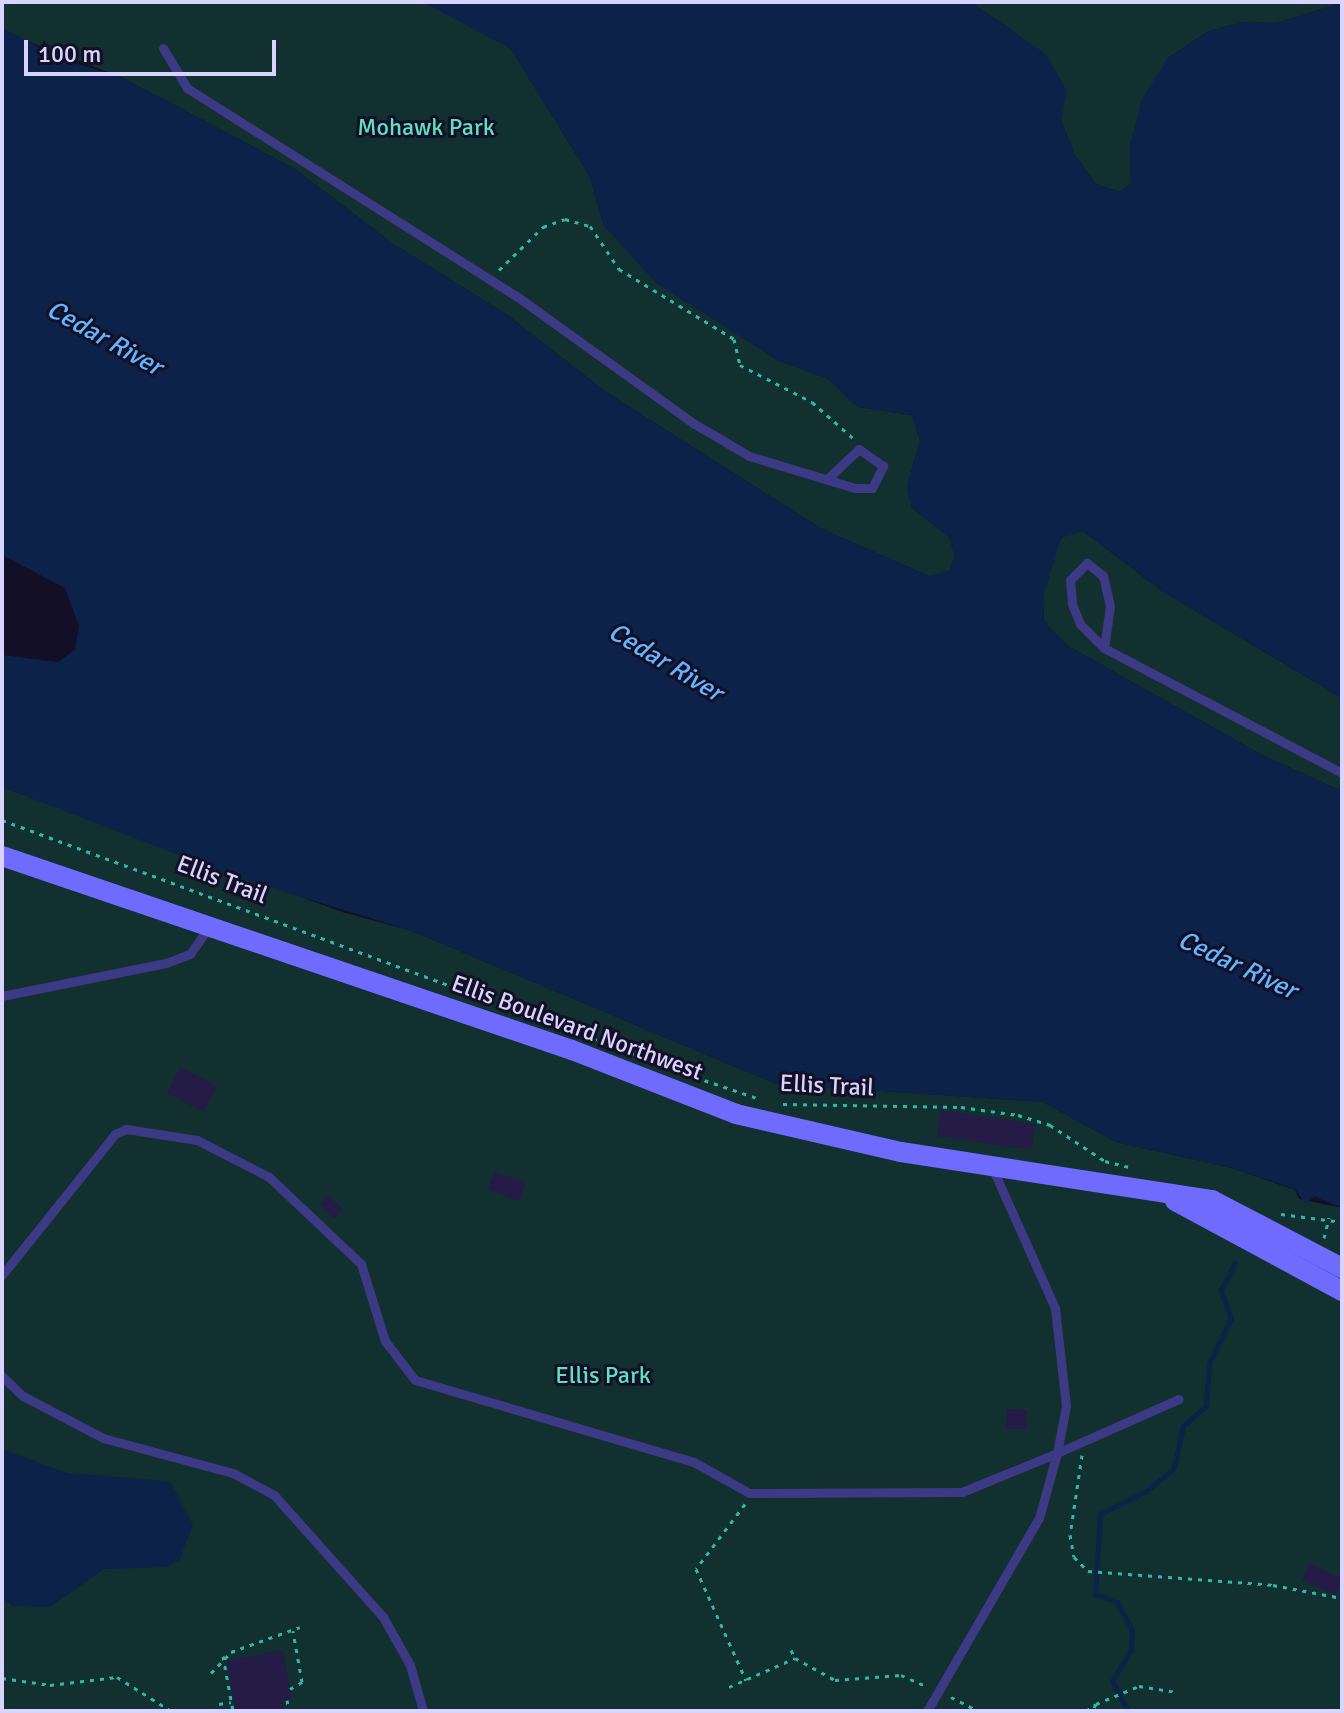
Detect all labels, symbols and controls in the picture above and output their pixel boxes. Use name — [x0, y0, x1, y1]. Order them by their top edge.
scale bar — [28, 24, 280, 74]
text: 100 m — [38, 39, 101, 69]
park label: Mohawk Park — [357, 114, 495, 142]
water label: Cedar River — [41, 295, 167, 383]
water label: Cedar River — [602, 617, 728, 709]
street label: Ellis Trail — [173, 850, 271, 910]
water label: Cedar River — [1173, 925, 1301, 1007]
street label: Ellis Boulevard Northwest — [448, 969, 706, 1087]
street label: Ellis Trail — [779, 1069, 875, 1103]
park label: Ellis Park — [555, 1362, 651, 1390]

